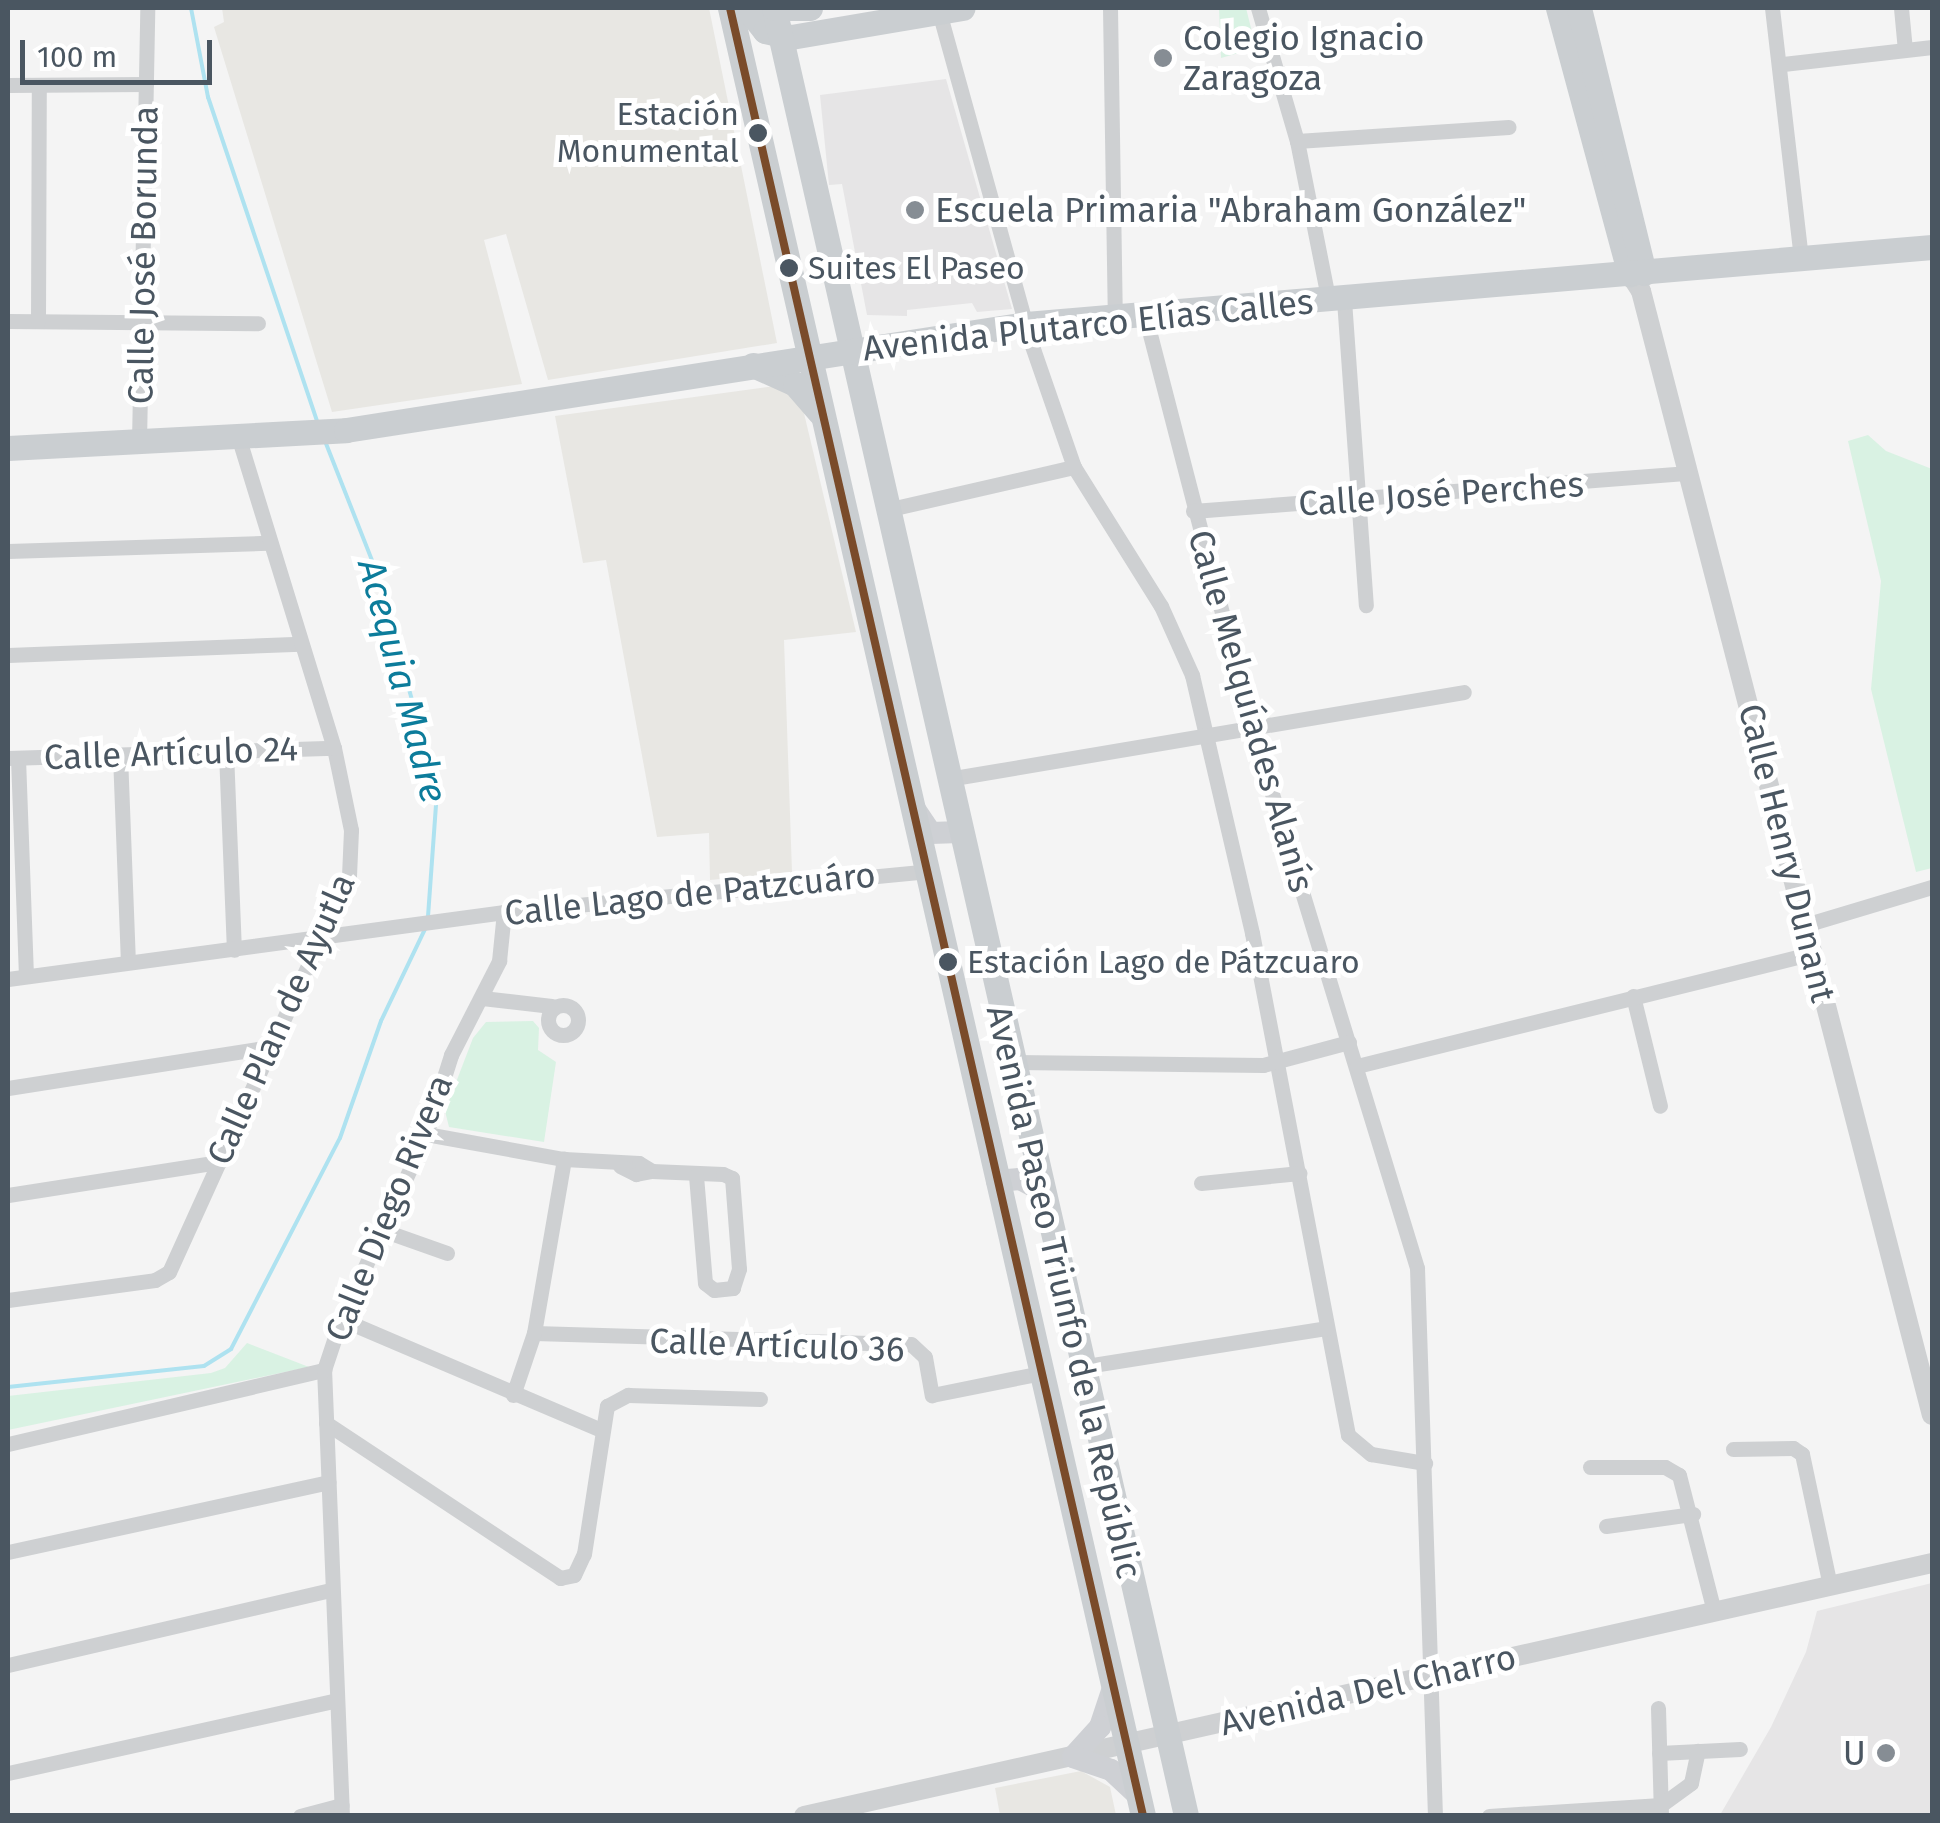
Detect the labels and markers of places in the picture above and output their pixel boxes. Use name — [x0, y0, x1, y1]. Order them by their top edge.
place label: Colegio Ignacio Zaragoza — [1183, 17, 1424, 99]
marker: Colegio Ignacio Zaragoza — [1152, 47, 1174, 69]
place label: Estación Monumental — [557, 96, 739, 171]
marker: Estación Monumental — [748, 123, 768, 143]
place label: Escuela Primaria "Abraham González" — [935, 189, 1526, 231]
marker: Escuela Primaria "Abraham González" — [904, 199, 926, 221]
place label: Suites El Paseo — [808, 249, 1025, 287]
marker: Suites El Paseo — [779, 258, 799, 278]
place label: Estación Lago de Pátzcuaro — [967, 943, 1360, 981]
marker: Estación Lago de Pátzcuaro — [938, 952, 958, 972]
place label: U — [1843, 1732, 1866, 1774]
marker: U — [1875, 1742, 1897, 1764]

